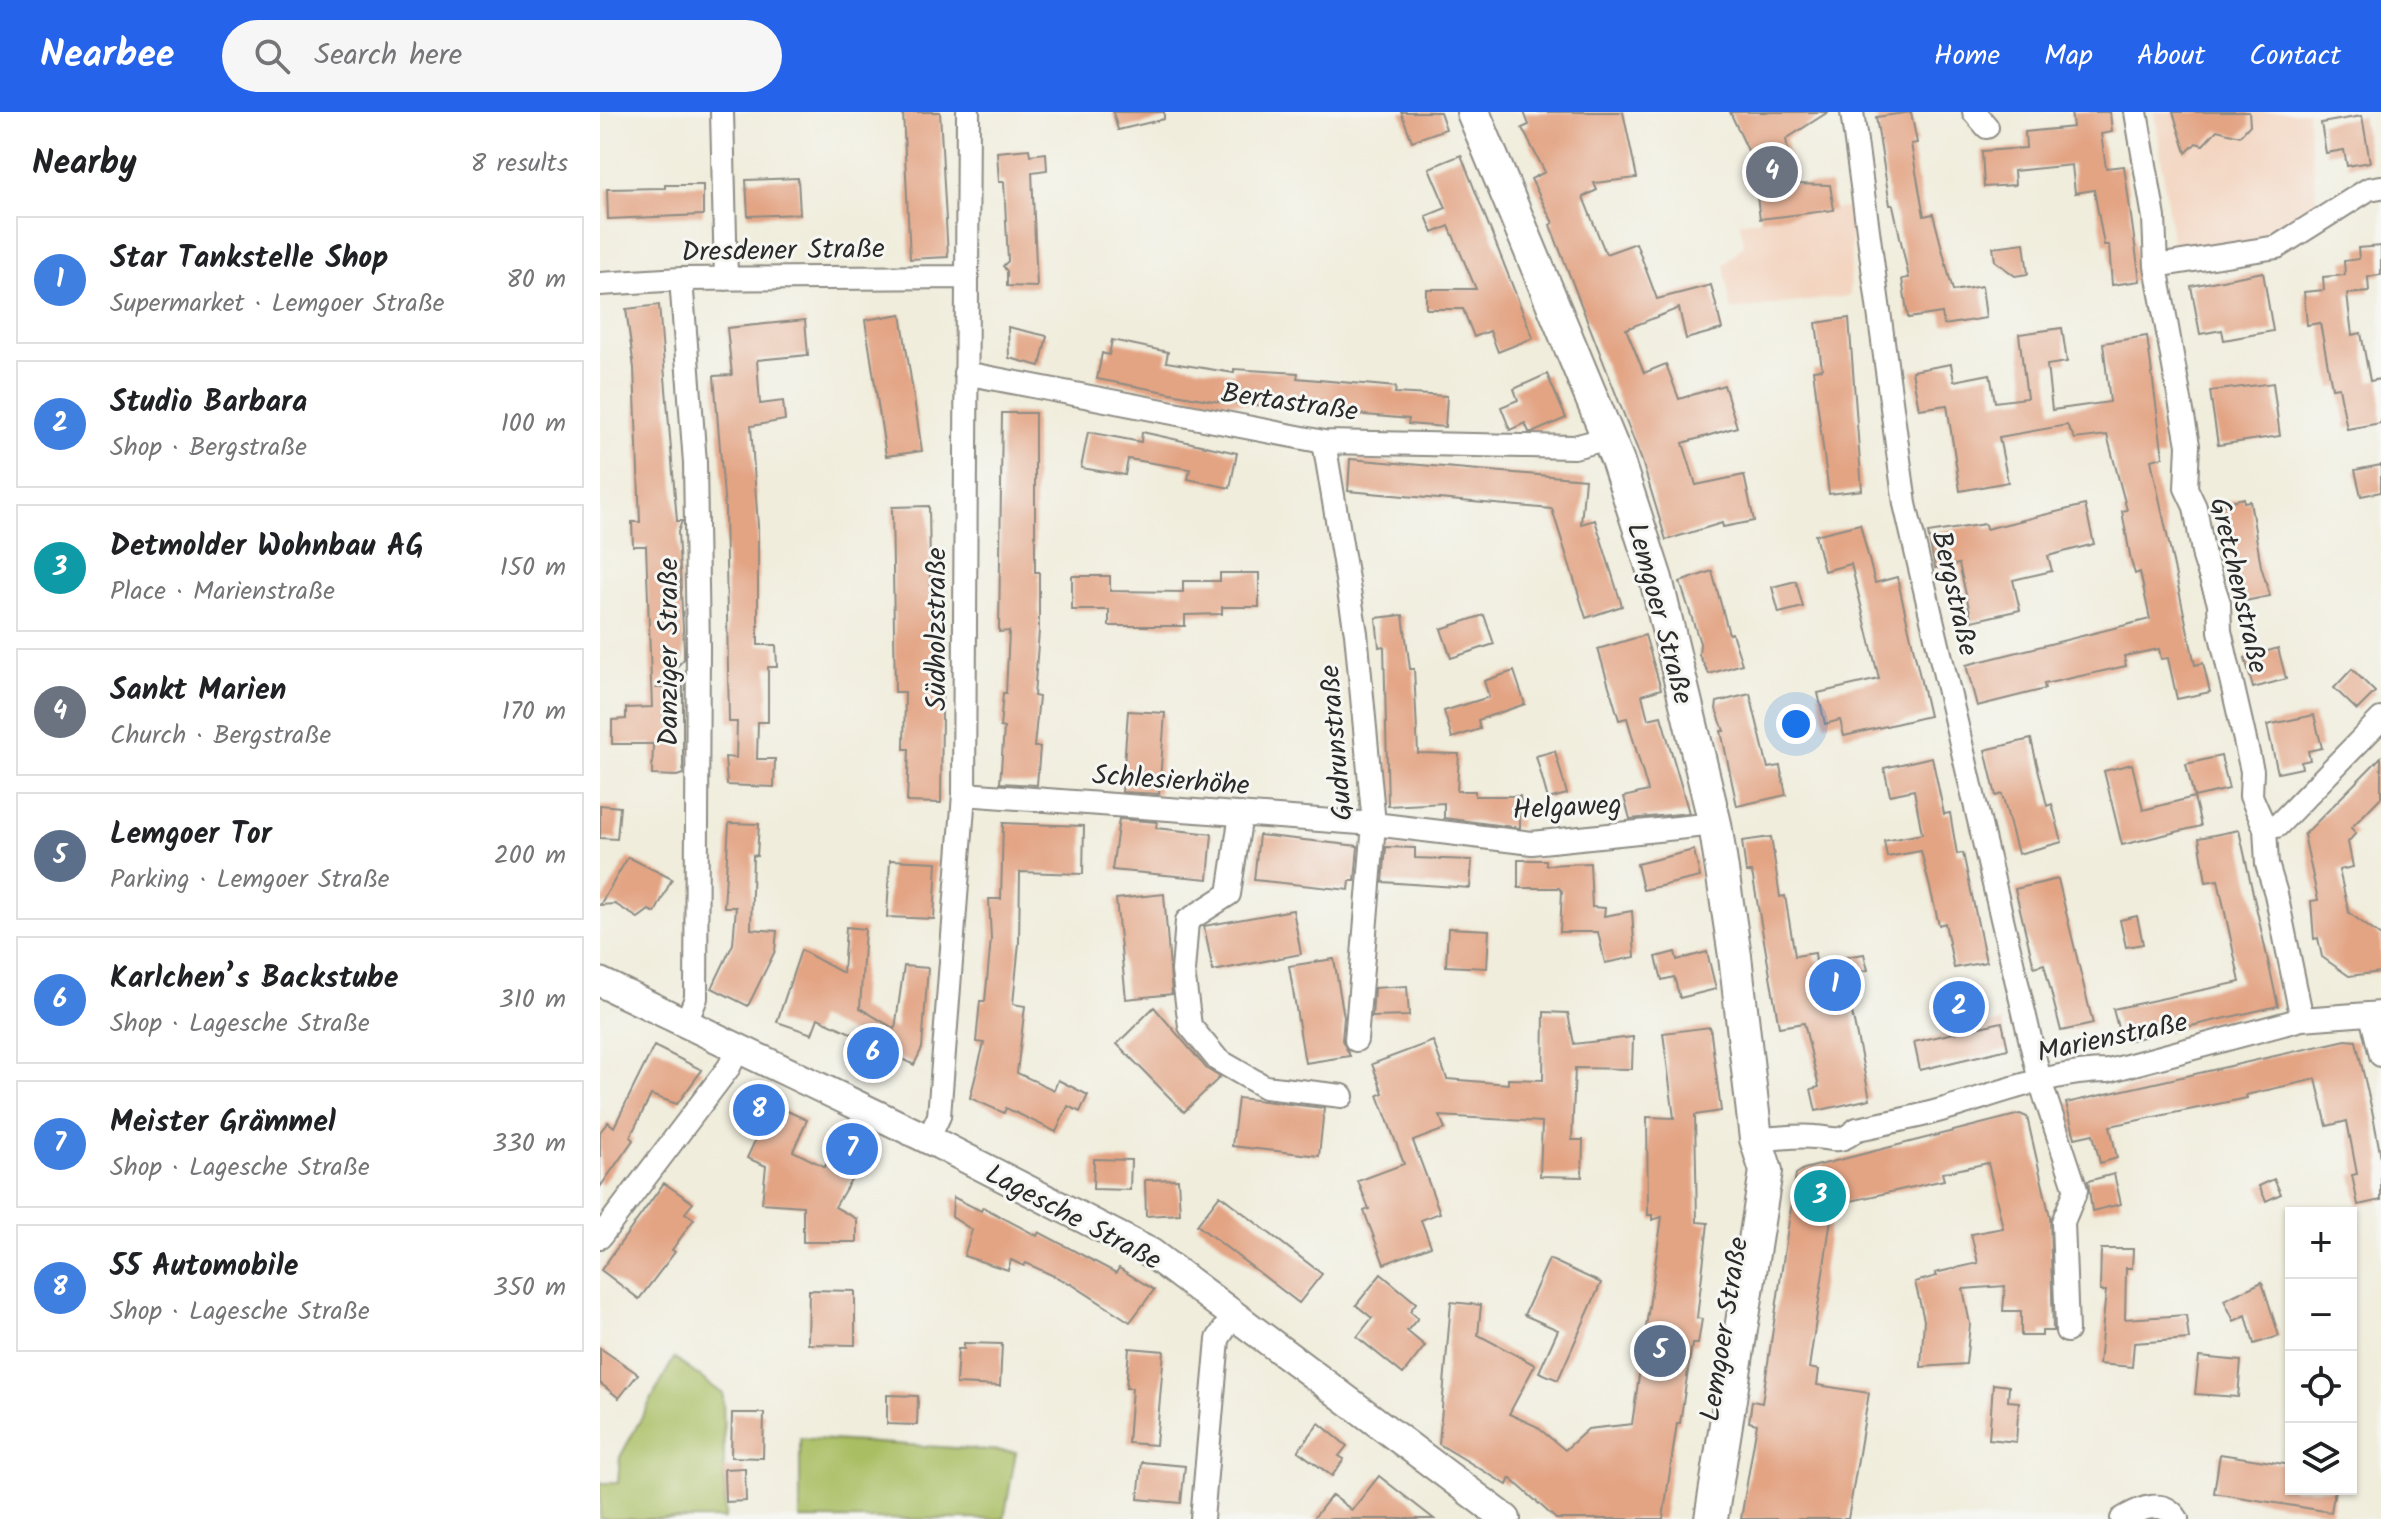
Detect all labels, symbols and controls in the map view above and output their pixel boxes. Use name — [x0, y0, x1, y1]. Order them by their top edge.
search box — [222, 20, 782, 92]
text: Nearbee — [40, 26, 174, 86]
text: Search here — [314, 32, 462, 80]
icon: search — [250, 34, 294, 78]
text: Home — [1934, 34, 2000, 79]
text: Map — [2044, 34, 2093, 79]
text: About — [2137, 34, 2205, 79]
text: Contact — [2249, 34, 2341, 79]
text: Nearby — [32, 137, 137, 191]
pin: 4 — [1746, 142, 1798, 202]
text: 8 results — [471, 143, 568, 185]
street label: Dresdener Straße — [681, 227, 886, 276]
text: Star Tankstelle Shop — [110, 235, 388, 283]
text: 1 — [56, 259, 64, 301]
text: 80 m — [506, 259, 566, 301]
text: Supermarket · Lemgoer Straße — [110, 283, 445, 325]
street label: Bertastraße — [1218, 372, 1361, 435]
text: Studio Barbara — [110, 379, 307, 427]
text: 2 — [52, 403, 68, 445]
text: 100 m — [501, 403, 566, 445]
text: Shop · Bergstraße — [110, 427, 307, 469]
street label: Gretchenstraße — [2196, 493, 2280, 678]
street label: Lemgoer Straße — [1613, 518, 1705, 710]
text: Detmolder Wohnbau AG — [110, 523, 424, 571]
street label: Bergstraße — [1917, 527, 1990, 661]
text: 3 — [53, 547, 67, 589]
text: 150 m — [500, 547, 566, 589]
street label: Südholzstraße — [915, 547, 960, 711]
street label: Danziger Straße — [647, 557, 692, 746]
text: Place · Marienstraße — [110, 571, 335, 613]
street label: Gudrunstraße — [1308, 663, 1367, 823]
text: Sankt Marien — [110, 667, 286, 715]
text: 4 — [53, 691, 67, 733]
text: 170 m — [502, 691, 566, 733]
your location — [1776, 704, 1816, 744]
text: Church · Bergstraße — [110, 715, 331, 757]
street label: Schlesierhöhe — [1091, 754, 1251, 809]
street label: Helgaweg — [1511, 783, 1623, 834]
text: Lemgoer Tor — [110, 811, 272, 859]
text: 5 — [53, 835, 67, 877]
text: 200 m — [494, 835, 566, 877]
text: Parking · Lemgoer Straße — [110, 859, 390, 901]
text: Karlchen’s Backstube — [110, 955, 398, 1003]
pin: 1 — [1809, 955, 1861, 1015]
pin: 2 — [1933, 977, 1985, 1037]
text: 6 — [53, 979, 67, 1021]
text: 310 m — [499, 979, 566, 1021]
street label: Marienstraße — [2033, 1000, 2192, 1076]
text: Shop · Lagesche Straße — [110, 1003, 370, 1045]
pin: 6 — [847, 1023, 899, 1083]
pin: 8 — [733, 1080, 785, 1140]
text: Meister Grämmel — [110, 1099, 336, 1147]
pin: 7 — [826, 1119, 878, 1179]
text: 7 — [54, 1123, 66, 1165]
text: 330 m — [492, 1123, 566, 1165]
text: Shop · Lagesche Straße — [110, 1147, 370, 1189]
street label: Lagesche Straße — [976, 1153, 1170, 1284]
pin: 3 — [1794, 1166, 1846, 1226]
map controls — [2285, 1207, 2357, 1495]
button: + — [2285, 1207, 2357, 1279]
street label: Lemgoer Straße — [1689, 1233, 1762, 1425]
text: 55 Automobile — [110, 1243, 298, 1291]
text: 8 — [52, 1267, 68, 1309]
text: 350 m — [493, 1267, 566, 1309]
button: − — [2285, 1279, 2357, 1351]
text: Shop · Lagesche Straße — [110, 1291, 370, 1333]
pin: 5 — [1634, 1321, 1686, 1381]
button: locate — [2285, 1351, 2357, 1423]
button: layers — [2285, 1423, 2357, 1495]

